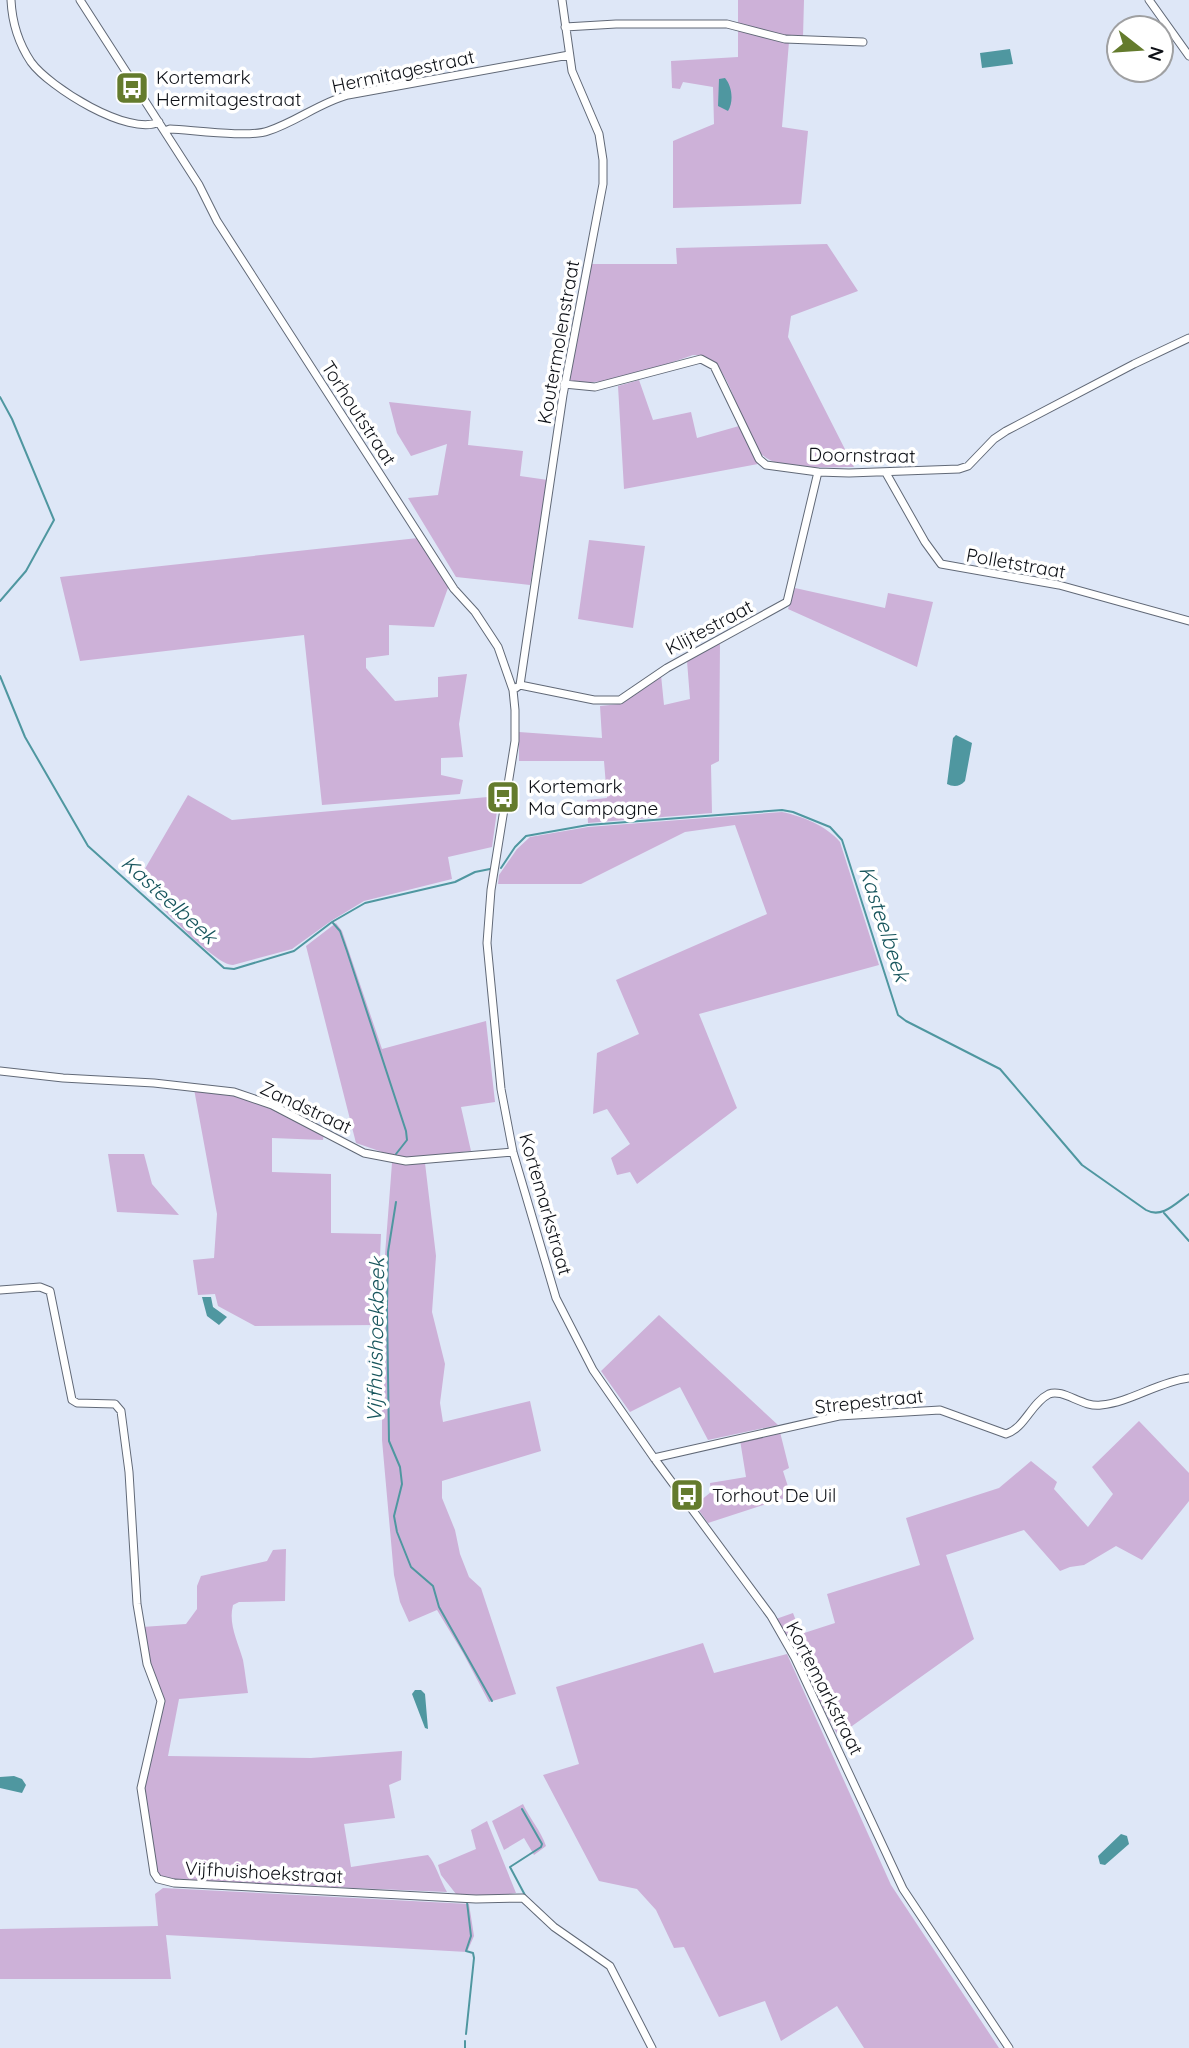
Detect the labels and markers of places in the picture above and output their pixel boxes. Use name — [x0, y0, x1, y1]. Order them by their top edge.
place label: Kortemark Hermitagestraat — [156, 65, 301, 111]
bus stop icon: Kortemark Hermitagestraat — [113, 69, 151, 107]
place label: Kortemark Ma Campagne — [528, 774, 658, 820]
bus stop icon: Kortemark Ma Campagne — [484, 778, 522, 816]
bus stop icon: Torhout De Uil — [668, 1476, 706, 1514]
place label: Torhout De Uil — [712, 1483, 836, 1507]

